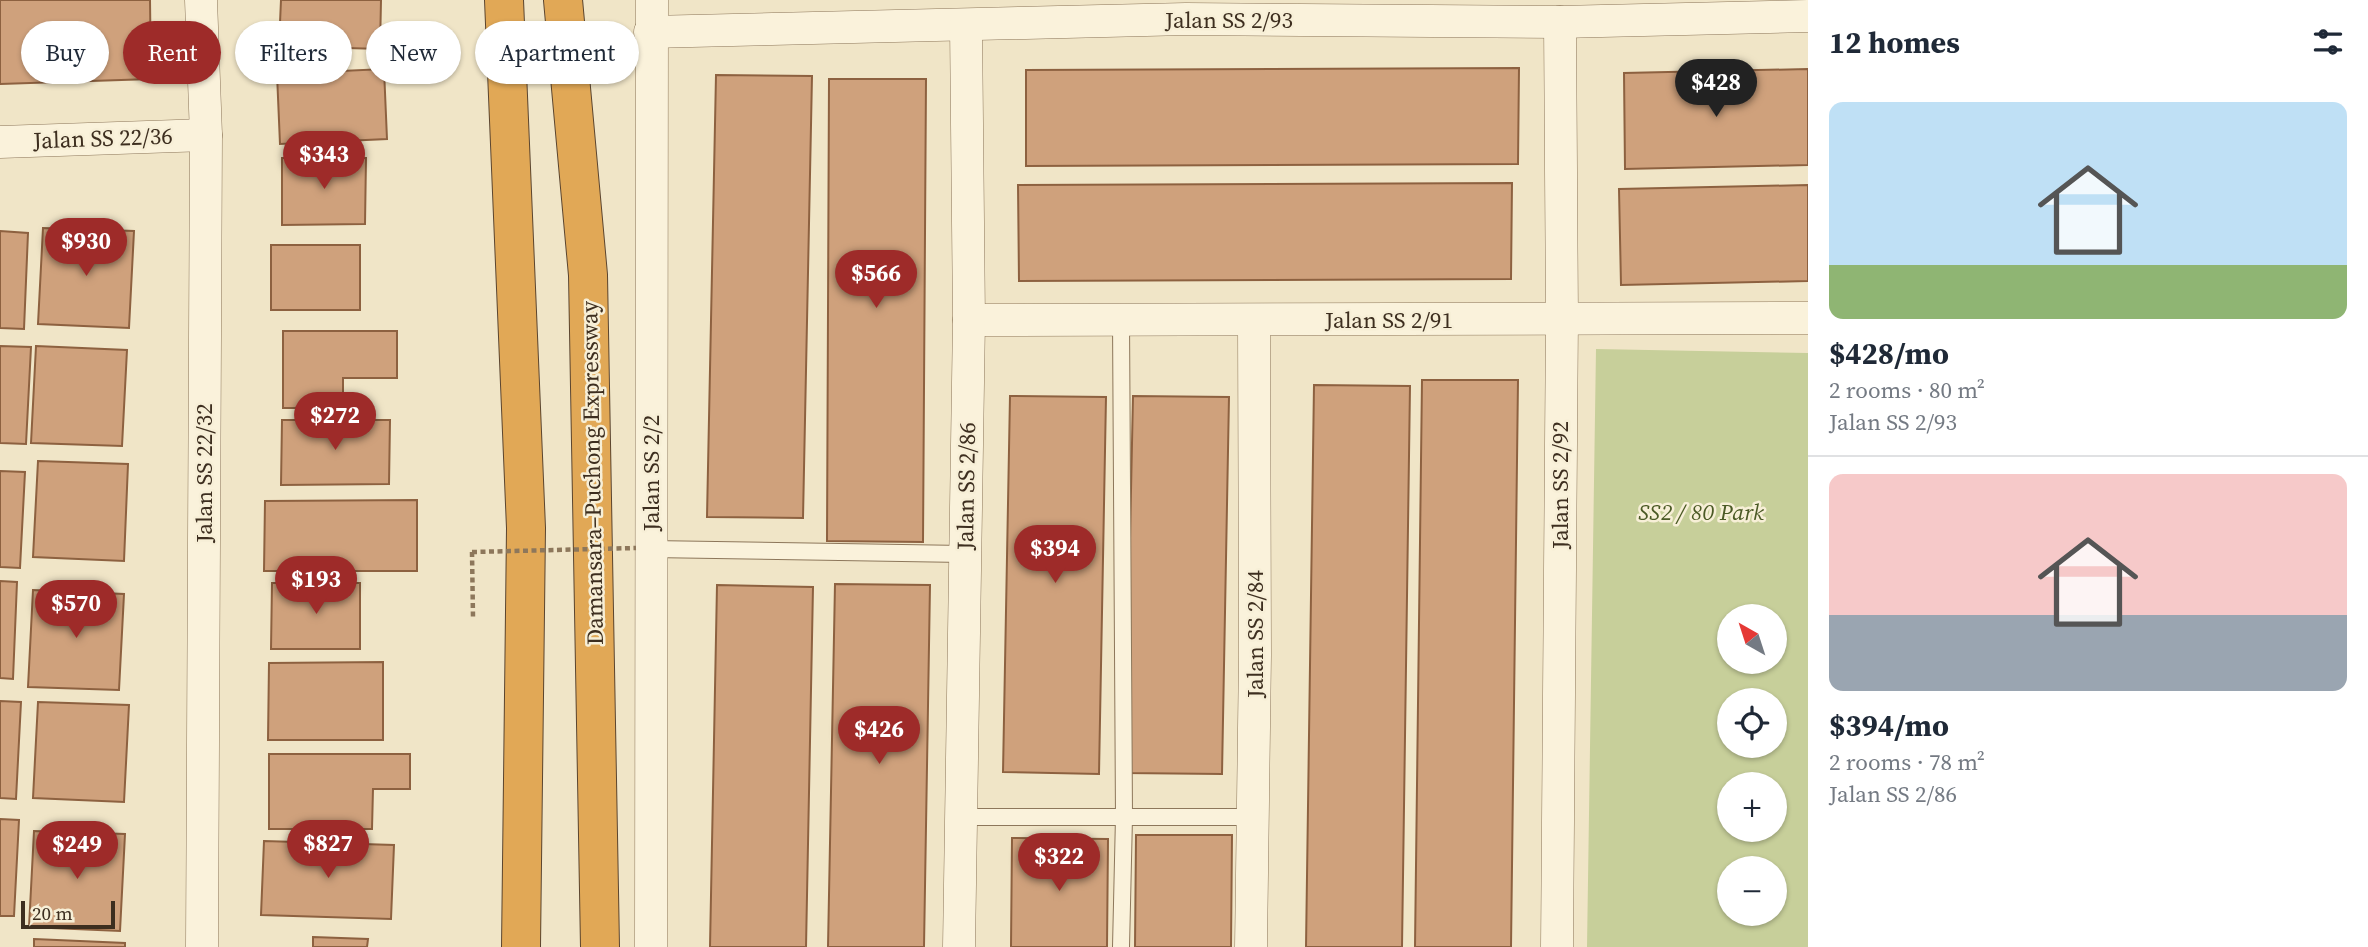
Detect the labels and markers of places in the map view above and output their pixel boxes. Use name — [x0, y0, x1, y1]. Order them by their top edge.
pin: $428 — [1675, 60, 1757, 119]
pin: $343 — [283, 132, 365, 191]
pin: $930 — [45, 218, 127, 278]
pin: $566 — [835, 250, 917, 310]
pin: $272 — [294, 392, 376, 452]
pin: $394 — [1014, 526, 1096, 585]
pin: $193 — [275, 556, 357, 616]
pin: $570 — [35, 580, 117, 640]
pin: $426 — [838, 706, 920, 766]
pin: $827 — [287, 820, 369, 880]
pin: $249 — [36, 822, 118, 881]
pin: $322 — [1018, 834, 1100, 893]

